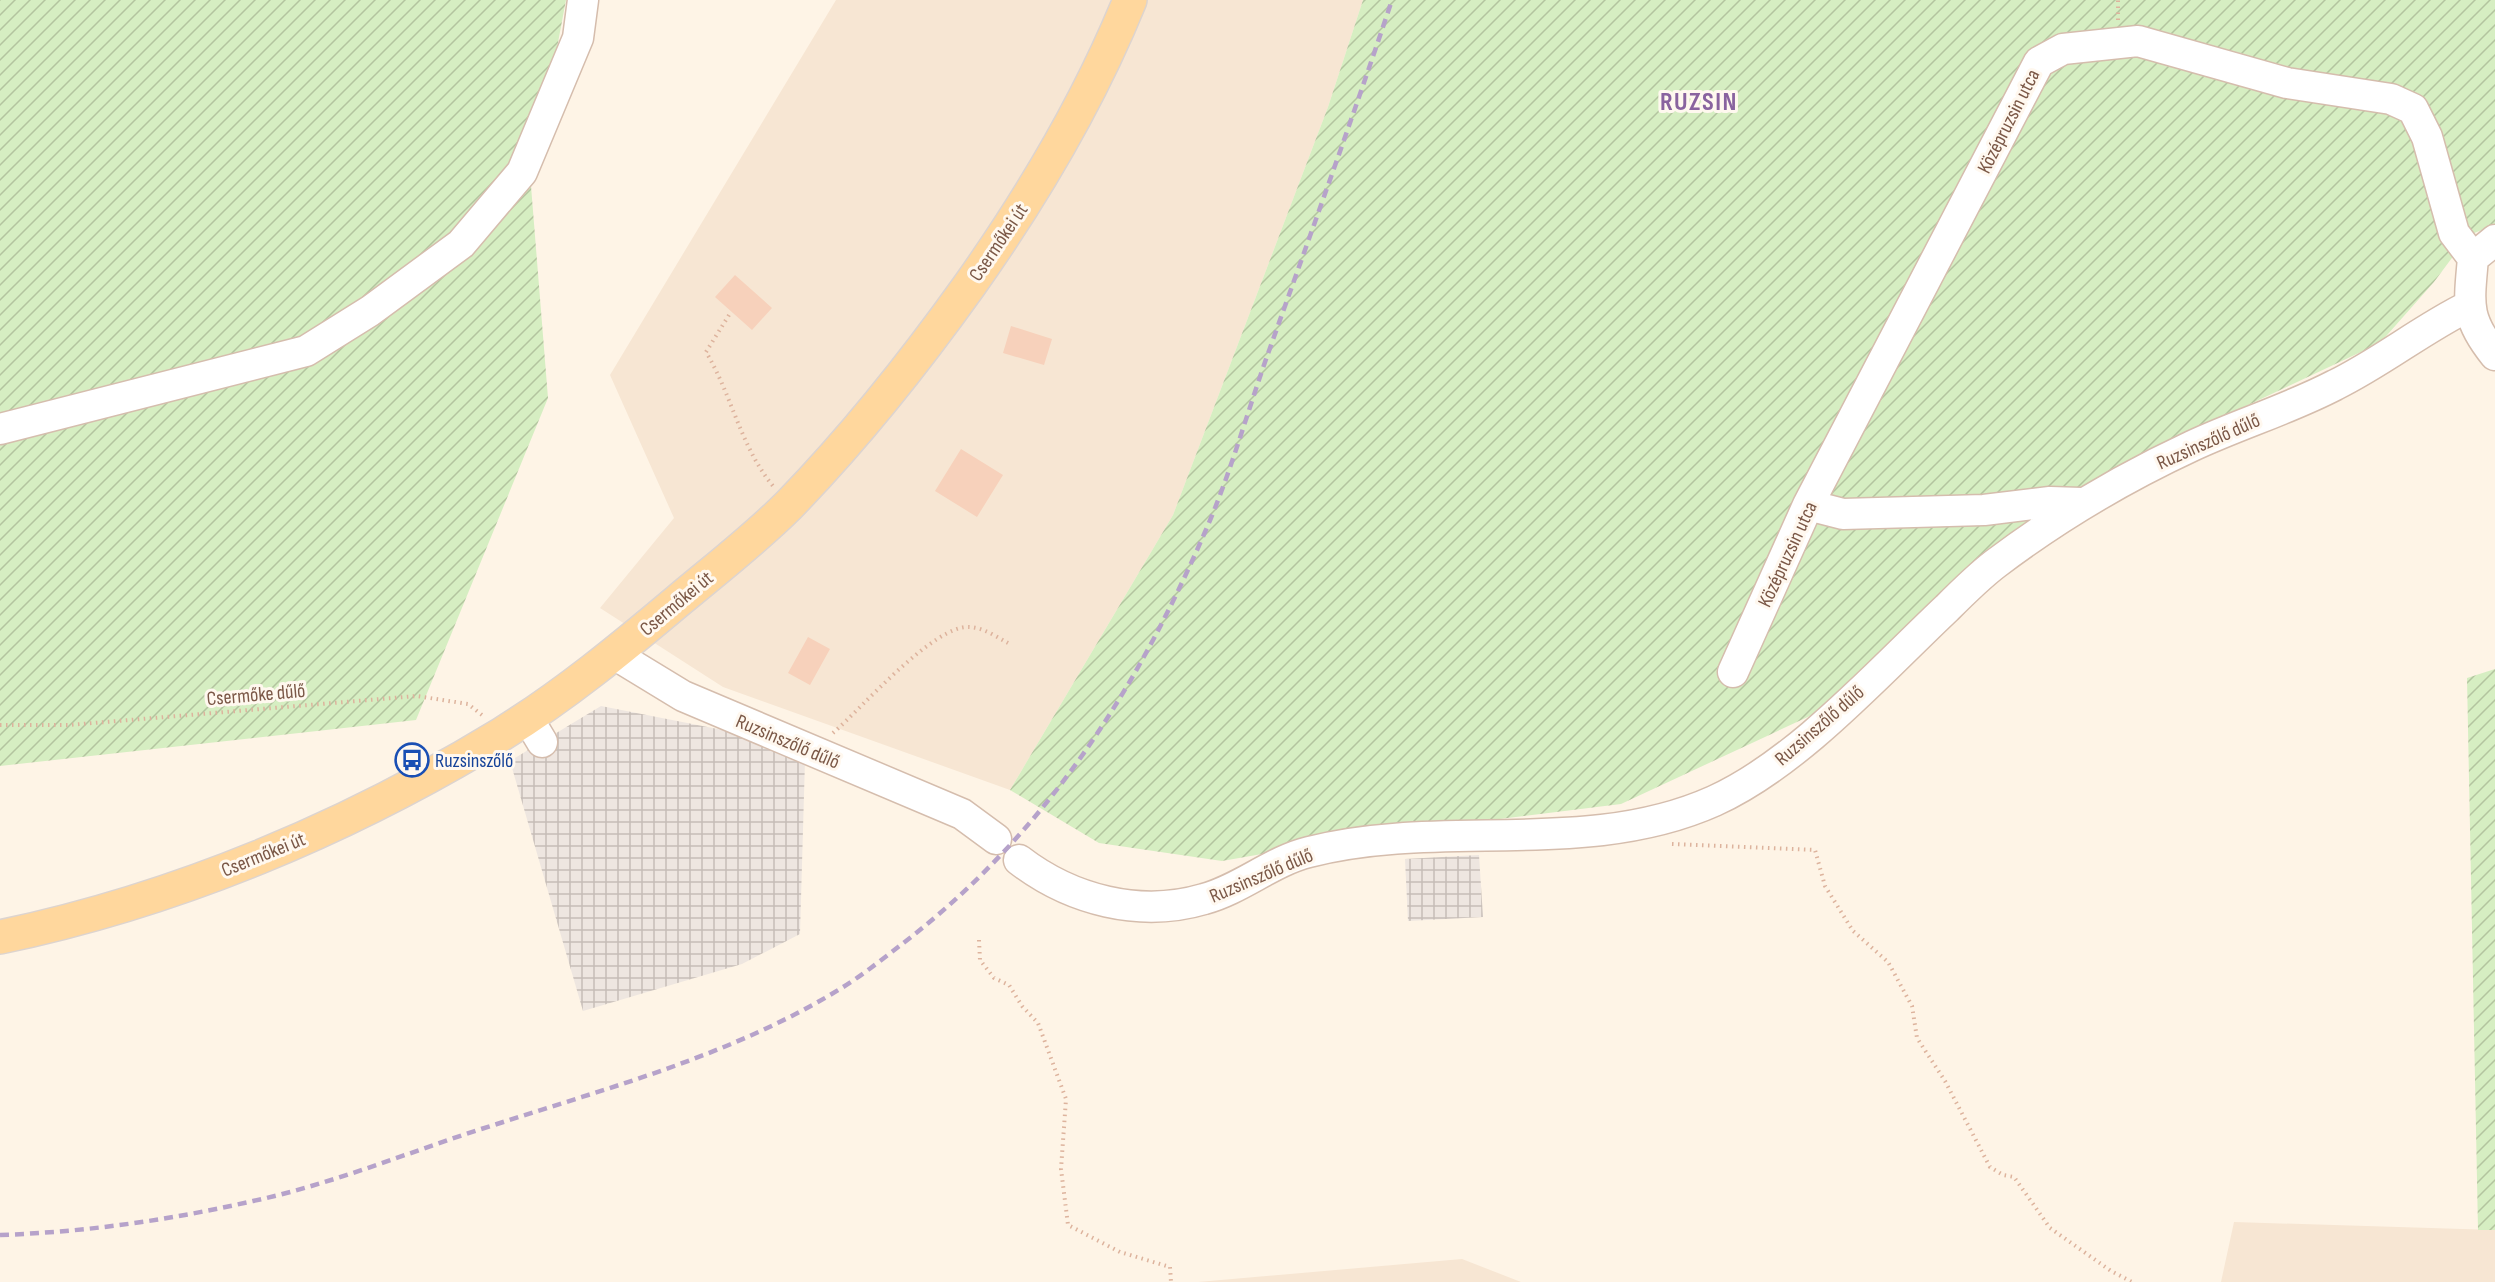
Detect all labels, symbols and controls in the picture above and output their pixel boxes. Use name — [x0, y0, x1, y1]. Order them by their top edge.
street label: Középruzsin utca — [1972, 65, 2045, 178]
district label: RUZSIN — [1660, 87, 1738, 118]
street label: Csermőkei út — [964, 199, 1033, 286]
street label: Ruzsinszőlő dűlő — [2153, 409, 2264, 475]
street label: Középruzsin utca — [1753, 498, 1823, 611]
street label: Csermőkei út — [635, 566, 718, 641]
street label: Csermőke dűlő — [206, 679, 306, 711]
street label: Ruzsinszőlő dűlő — [1770, 681, 1869, 771]
street label: Ruzsinszőlő dűlő — [732, 709, 843, 775]
bus stop icon: Ruzsinszőlő — [394, 742, 430, 778]
place label: Ruzsinszőlő — [435, 749, 513, 773]
street label: Csermőkei út — [218, 827, 309, 883]
street label: Ruzsinszőlő dűlő — [1206, 843, 1317, 909]

